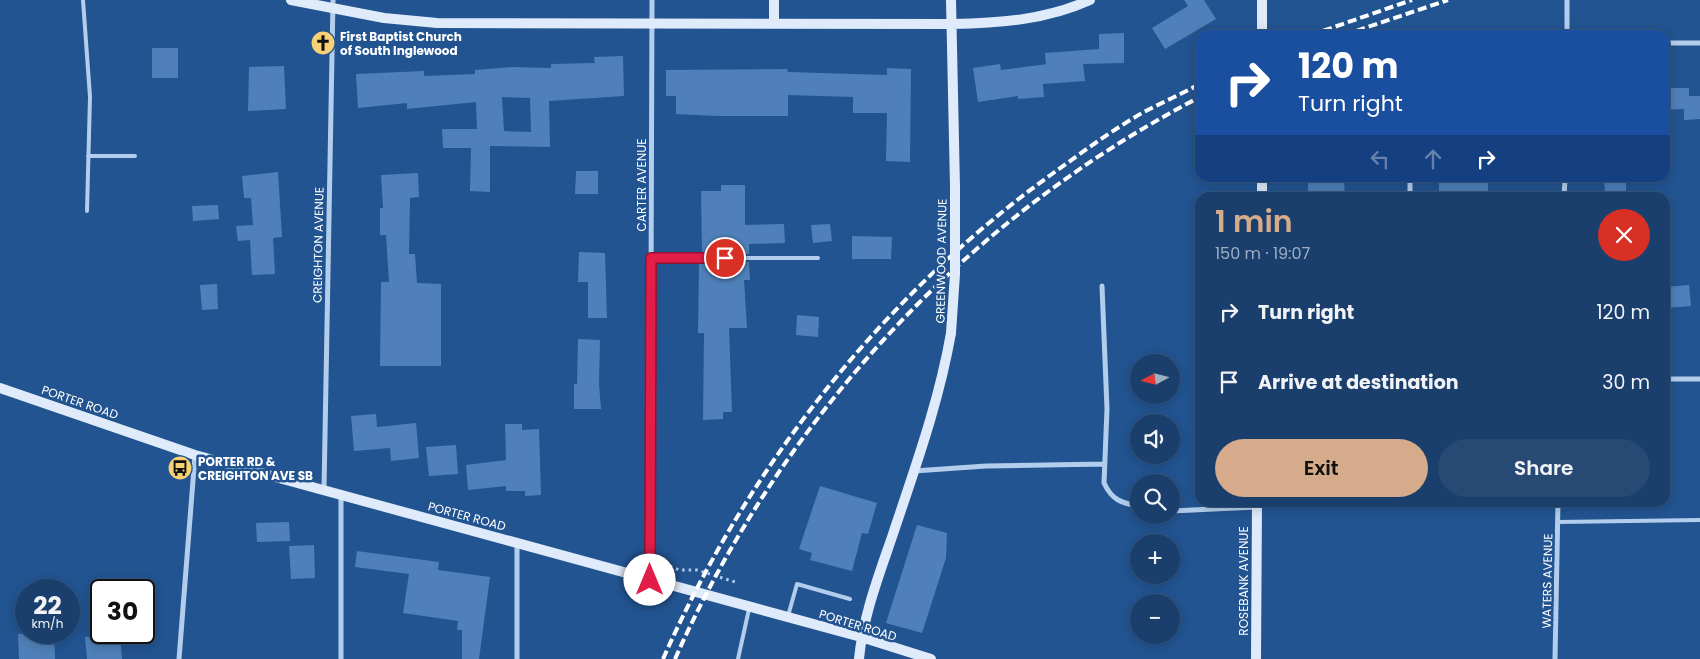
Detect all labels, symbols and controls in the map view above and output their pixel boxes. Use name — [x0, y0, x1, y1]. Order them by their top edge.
place label: First Baptist Church of South Inglewood — [340, 28, 462, 59]
church icon: First Baptist Church of South Inglewood — [310, 30, 336, 56]
text: 120 m — [1298, 41, 1398, 90]
icon: right — [1215, 50, 1280, 115]
text: Turn right — [1298, 88, 1403, 119]
street label: CARTER AVENUE — [633, 139, 650, 231]
icon: left — [1366, 145, 1394, 173]
icon: ahead — [1419, 145, 1447, 173]
icon: right — [1472, 145, 1500, 173]
street label: CREIGHTON AVENUE — [308, 187, 328, 303]
street label: GREENWOOD AVENUE — [931, 199, 951, 323]
text: 1 min — [1215, 200, 1293, 243]
button: close — [1598, 209, 1650, 261]
pin — [704, 237, 746, 279]
text: 150 m · 19:07 — [1215, 242, 1310, 265]
icon: arrive — [711, 244, 739, 272]
icon: right — [1215, 298, 1243, 326]
text: Turn right — [1258, 299, 1354, 326]
text: 120 m — [1596, 299, 1650, 326]
north arrow — [1130, 354, 1180, 404]
map controls — [1130, 354, 1180, 644]
icon: arrive — [1215, 368, 1243, 396]
text: Arrive at destination — [1258, 369, 1459, 396]
text: 30 m — [1602, 369, 1650, 396]
street label: PORTER ROAD — [39, 381, 121, 423]
button: sound — [1130, 414, 1180, 464]
button: Exit — [1215, 439, 1428, 497]
button: Share — [1438, 439, 1650, 497]
place label: PORTER RD & CREIGHTON AVE SB — [198, 453, 313, 484]
bus stop icon: PORTER RD & CREIGHTON AVE SB — [167, 455, 193, 481]
button: search — [1130, 474, 1180, 524]
street label: PORTER ROAD — [426, 497, 508, 535]
street label: ROSEBANK AVENUE — [1235, 526, 1252, 636]
street label: WATERS AVENUE — [1538, 533, 1556, 629]
button: + — [1130, 534, 1180, 584]
position arrow — [623, 553, 675, 605]
speed limit sign: 30 — [90, 579, 155, 644]
text: 22 — [33, 588, 62, 623]
button: − — [1130, 594, 1180, 644]
street label: PORTER ROAD — [817, 605, 899, 645]
text: km/h — [32, 615, 63, 632]

